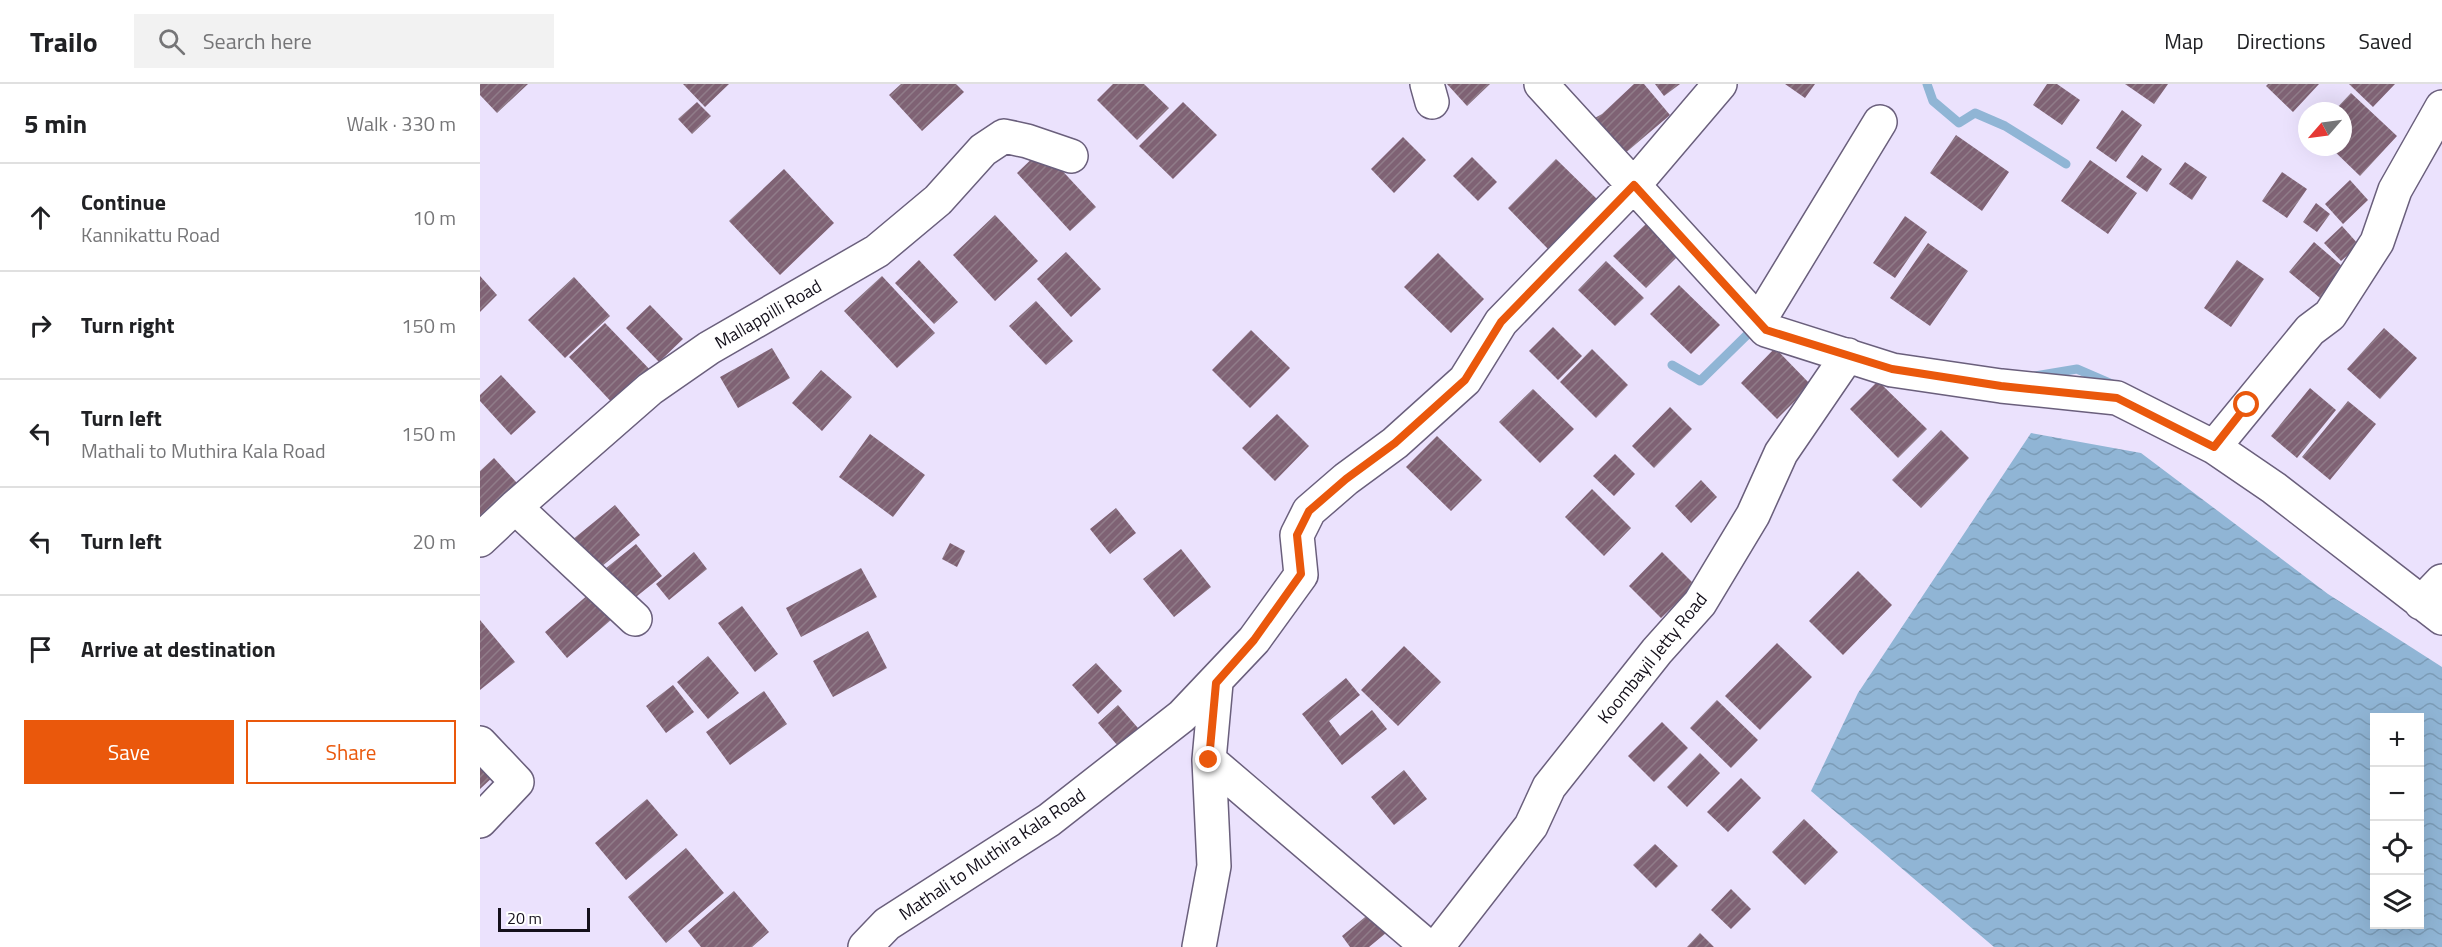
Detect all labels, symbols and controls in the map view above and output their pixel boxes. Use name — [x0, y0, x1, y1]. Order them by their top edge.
search box — [134, 14, 554, 68]
text: Trailo — [30, 20, 98, 63]
text: Search here — [203, 24, 312, 58]
icon: search — [155, 25, 188, 58]
text: Map — [2164, 25, 2204, 57]
text: Directions — [2237, 25, 2326, 57]
text: Saved — [2359, 25, 2412, 57]
north arrow — [2298, 102, 2352, 156]
text: 5 min — [24, 104, 87, 143]
text: Walk · 330 m — [347, 108, 456, 139]
text: Continue — [81, 185, 166, 219]
icon: ahead — [24, 201, 57, 234]
text: 10 m — [412, 202, 456, 233]
text: Kannikattu Road — [81, 219, 220, 250]
street label: Mallappilli Road — [709, 272, 827, 356]
text: Turn right — [81, 308, 175, 342]
icon: right — [24, 309, 57, 342]
text: 150 m — [401, 310, 456, 341]
route start — [2233, 391, 2259, 417]
text: Turn left — [81, 401, 162, 435]
icon: left — [24, 417, 57, 450]
text: 150 m — [401, 418, 456, 449]
text: Mathali to Muthira Kala Road — [81, 435, 326, 466]
text: Turn left — [81, 524, 162, 558]
icon: left — [24, 525, 57, 558]
text: 20 m — [412, 526, 456, 557]
street label: Koombayil Jetty Road — [1591, 587, 1713, 729]
text: Arrive at destination — [81, 632, 276, 666]
icon: arrive — [24, 633, 57, 666]
map controls — [2370, 713, 2424, 929]
button: + — [2370, 713, 2424, 767]
button: Save — [24, 720, 234, 784]
button: Share — [246, 720, 456, 784]
route end — [1195, 746, 1221, 772]
button: − — [2370, 767, 2424, 821]
street label: Mathali to Muthira Kala Road — [893, 781, 1091, 927]
button: locate — [2370, 821, 2424, 875]
button: layers — [2370, 875, 2424, 929]
scale bar — [498, 905, 590, 932]
text: 20 m — [507, 906, 542, 930]

